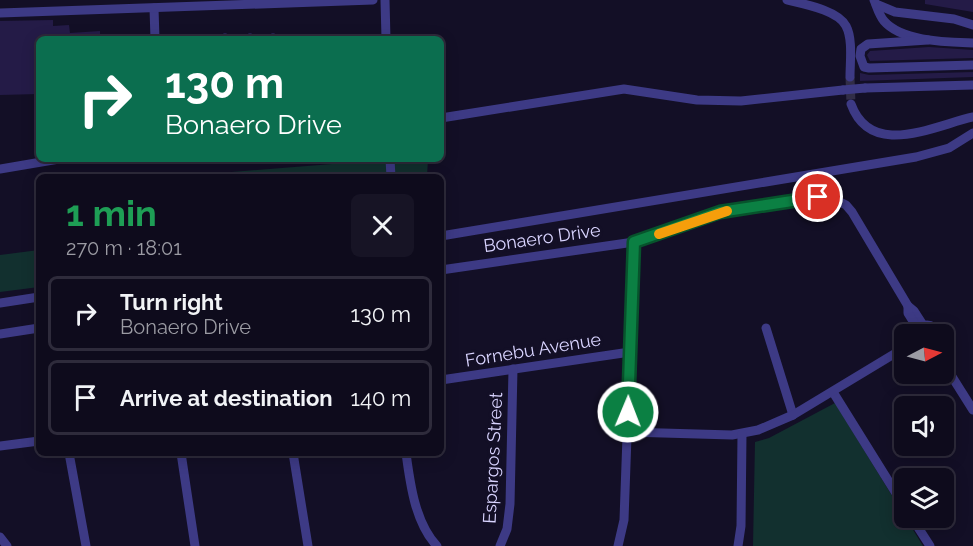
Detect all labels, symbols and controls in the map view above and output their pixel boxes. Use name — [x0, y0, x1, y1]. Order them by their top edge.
text: 130 m — [165, 59, 284, 108]
icon: right — [66, 60, 144, 138]
text: Bonaero Drive — [165, 109, 342, 140]
pin — [792, 171, 843, 222]
icon: arrive — [801, 180, 834, 213]
text: 1 min — [66, 192, 157, 234]
button: close — [351, 194, 414, 257]
street label: Bonaero Drive — [482, 219, 602, 256]
text: 270 m · 18:01 — [66, 236, 182, 260]
text: Turn right — [120, 289, 223, 315]
icon: right — [69, 297, 102, 330]
text: 130 m — [351, 301, 411, 327]
text: Bonaero Drive — [120, 315, 251, 339]
north arrow — [894, 324, 954, 384]
map controls — [894, 324, 954, 528]
street label: Fornebu Avenue — [464, 328, 603, 371]
position arrow — [596, 380, 660, 444]
icon: arrive — [69, 381, 102, 414]
text: Arrive at destination — [120, 385, 333, 411]
text: 140 m — [351, 385, 411, 411]
street label: Espargos Street — [479, 392, 506, 524]
button: sound — [894, 396, 954, 456]
button: layers — [894, 468, 954, 528]

